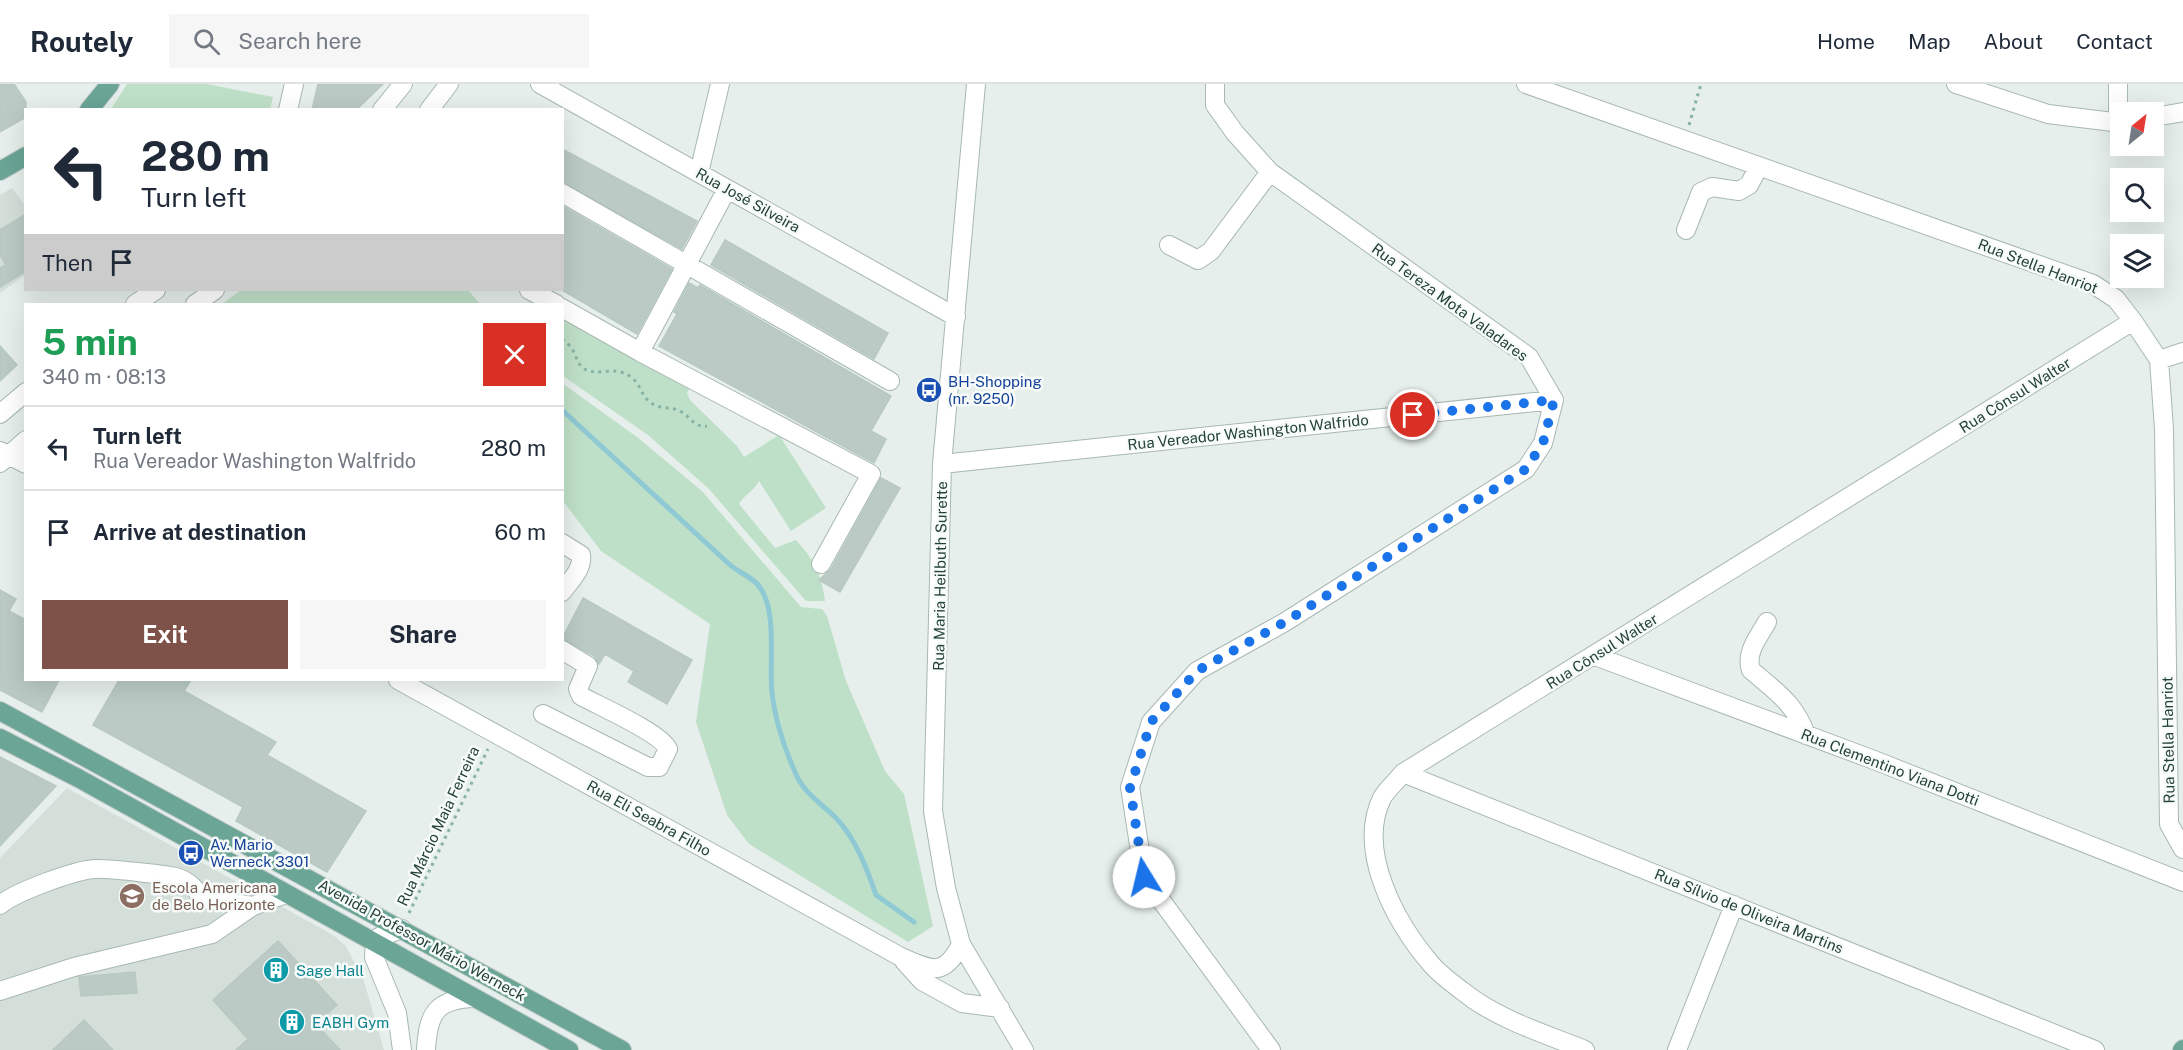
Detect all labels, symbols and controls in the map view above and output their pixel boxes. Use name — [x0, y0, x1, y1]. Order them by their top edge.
search box — [169, 14, 589, 68]
text: Routely — [30, 25, 133, 58]
icon: search — [190, 25, 223, 58]
text: Search here — [238, 28, 362, 54]
text: Home — [1817, 29, 1875, 54]
text: Map — [1908, 29, 1951, 54]
text: About — [1984, 29, 2043, 54]
text: Contact — [2076, 29, 2153, 54]
north arrow — [2110, 102, 2164, 156]
map controls — [2110, 102, 2164, 288]
text: 280 m — [141, 131, 270, 180]
icon: left — [42, 132, 120, 210]
street label: Rua José Silveira — [693, 164, 803, 236]
button: search — [2110, 168, 2164, 222]
text: Turn left — [141, 181, 247, 213]
button: layers — [2110, 234, 2164, 288]
street label: Rua Stella Hanriot — [1976, 235, 2101, 297]
street label: Rua Tereza Mota Valadares — [1369, 240, 1531, 364]
icon: arrive — [105, 246, 138, 279]
text: Then — [42, 250, 93, 276]
text: 5 min — [42, 321, 138, 363]
button: close — [483, 323, 546, 386]
street label: Rua Cônsul Walter — [1956, 354, 2074, 436]
text: 340 m · 08:13 — [42, 365, 166, 389]
place label: BH-Shopping (nr. 9250) — [948, 373, 1042, 407]
bus stop icon: BH-Shopping (nr. 9250) — [914, 375, 944, 405]
pin — [1387, 389, 1438, 440]
icon: arrive — [1396, 398, 1429, 431]
street label: Rua Vereador Washington Walfrido — [1127, 411, 1369, 453]
text: Turn left — [93, 423, 182, 449]
icon: left — [42, 432, 75, 465]
text: 280 m — [481, 435, 546, 461]
text: Rua Vereador Washington Walfrido — [93, 449, 416, 473]
street label: Rua Maria Heilbuth Surette — [930, 481, 950, 671]
icon: arrive — [42, 516, 75, 549]
text: Arrive at destination — [93, 519, 306, 545]
text: 60 m — [495, 519, 546, 545]
button: Exit — [42, 600, 288, 669]
button: Share — [300, 600, 546, 669]
street label: Rua Cônsul Walter — [1543, 610, 1661, 692]
street label: Rua Stella Hanriot — [2158, 676, 2178, 804]
street label: Rua Clementino Viana Dotti — [1799, 725, 1981, 809]
street label: Rua Márcio Maia Ferreira — [394, 744, 482, 908]
street label: Rua Eli Seabra Filho — [584, 777, 714, 859]
place label: Av. Mario Werneck 3301 — [210, 836, 309, 870]
bus stop icon: Av. Mario Werneck 3301 — [176, 838, 206, 868]
position arrow — [1112, 845, 1176, 909]
street label: Rua Sílvio de Oliveira Martins — [1652, 865, 1846, 957]
street label: Avenida Professor Mário Werneck — [315, 876, 529, 1004]
place label: Escola Americana de Belo Horizonte — [152, 879, 277, 913]
school or university icon: Escola Americana de Belo Horizonte — [117, 881, 147, 911]
building icon: Sage Hall — [261, 955, 291, 985]
place label: Sage Hall — [296, 962, 364, 979]
building icon: EABH Gym — [277, 1007, 307, 1037]
place label: EABH Gym — [312, 1014, 389, 1031]

